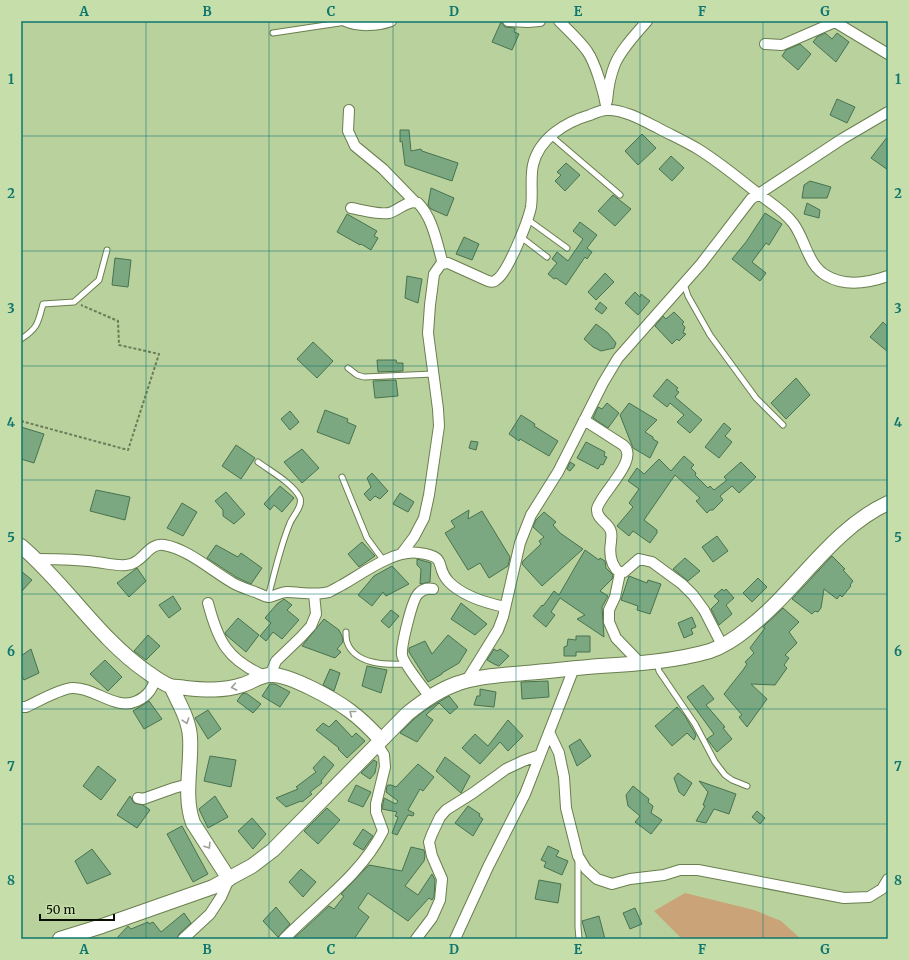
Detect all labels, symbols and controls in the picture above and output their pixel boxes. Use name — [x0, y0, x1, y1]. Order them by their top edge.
text: A — [78, 3, 89, 20]
text: B — [202, 3, 212, 20]
text: C — [327, 3, 336, 20]
text: D — [449, 3, 459, 20]
text: E — [574, 3, 583, 20]
text: F — [698, 3, 706, 20]
text: G — [820, 3, 830, 20]
text: 1 — [8, 71, 14, 88]
text: 1 — [895, 71, 901, 88]
text: 2 — [7, 185, 15, 202]
text: 2 — [894, 185, 902, 202]
text: 3 — [7, 300, 15, 317]
text: 3 — [894, 300, 902, 317]
text: 4 — [7, 414, 16, 431]
text: 4 — [894, 414, 903, 431]
text: 5 — [7, 529, 15, 546]
text: 5 — [894, 529, 902, 546]
text: 6 — [7, 643, 15, 660]
text: 6 — [894, 643, 902, 660]
one-way arrow — [231, 682, 237, 691]
one-way arrow — [350, 711, 357, 718]
one-way arrow — [182, 718, 190, 725]
text: 7 — [7, 758, 15, 775]
text: 7 — [894, 758, 902, 775]
one-way arrow — [203, 842, 211, 849]
text: 8 — [7, 872, 15, 889]
text: 8 — [894, 872, 902, 889]
scale bar — [40, 896, 114, 922]
text: 50 m — [46, 902, 75, 917]
text: A — [78, 941, 89, 958]
text: B — [202, 941, 212, 958]
text: C — [327, 941, 336, 958]
text: D — [449, 941, 459, 958]
text: E — [574, 941, 583, 958]
text: F — [698, 941, 706, 958]
text: G — [820, 941, 830, 958]

